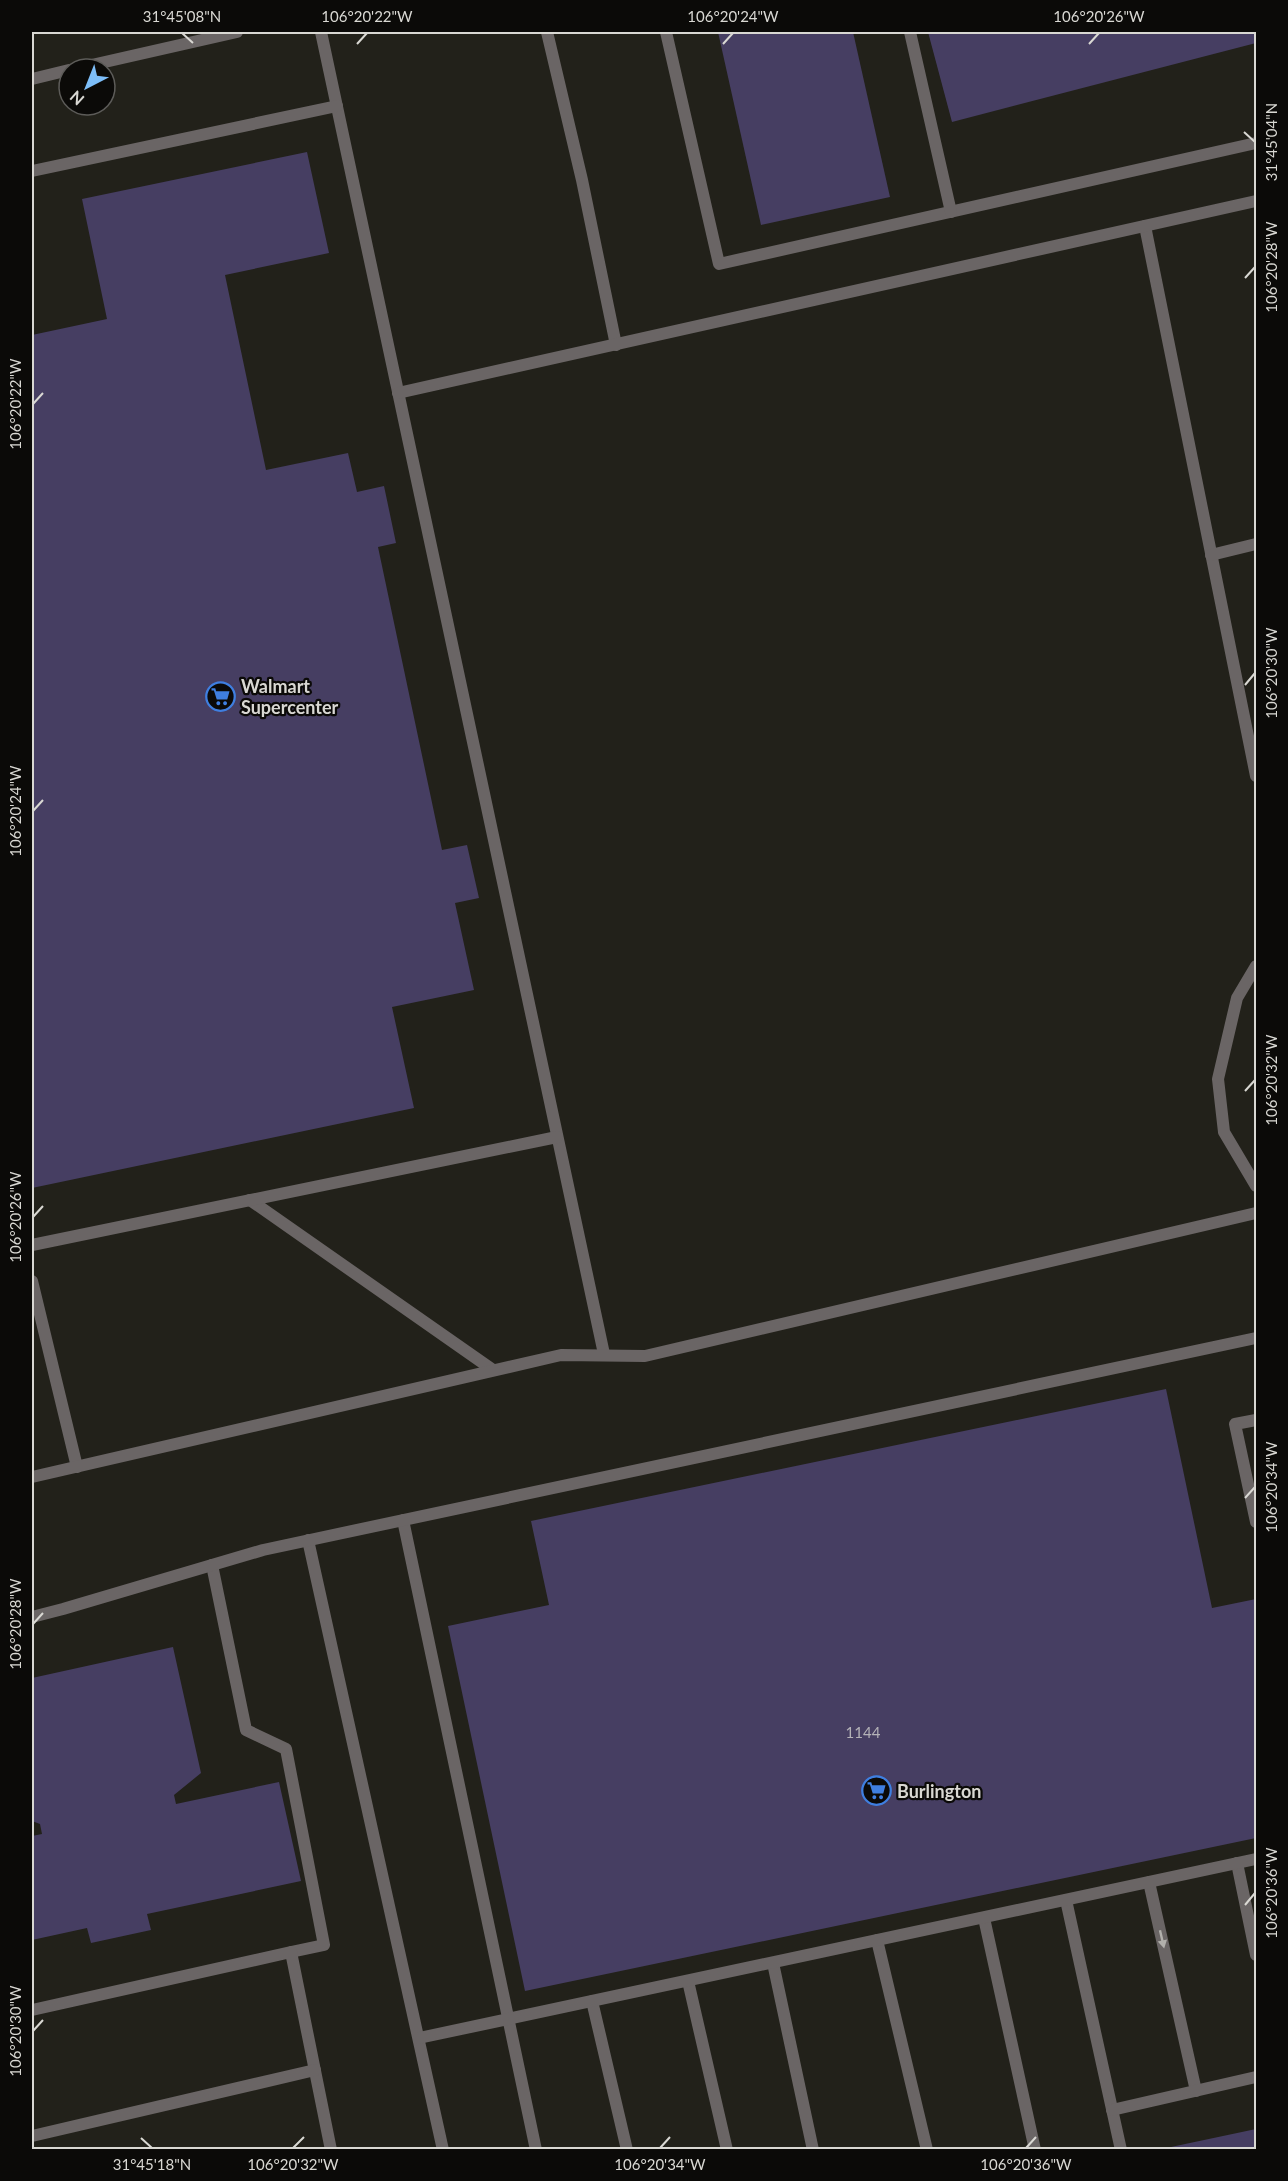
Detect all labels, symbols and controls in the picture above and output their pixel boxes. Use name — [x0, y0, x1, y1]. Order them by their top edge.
text: 31°45'08"N — [143, 7, 221, 25]
text: 106°20'22"W — [321, 7, 413, 25]
text: 106°20'24"W — [687, 7, 779, 25]
text: 106°20'26"W — [1053, 7, 1145, 25]
north arrow — [57, 57, 117, 117]
text: N — [66, 87, 88, 110]
text: 31°45'04"N — [1262, 103, 1280, 181]
text: 106°20'28"W — [1262, 221, 1280, 313]
text: 106°20'22"W — [6, 358, 24, 450]
text: 106°20'30"W — [1262, 627, 1280, 719]
place label: Walmart Supercenter — [241, 675, 339, 718]
supermarket icon: Walmart Supercenter — [204, 680, 236, 712]
text: 106°20'24"W — [6, 765, 24, 857]
text: 106°20'32"W — [1262, 1034, 1280, 1126]
text: 106°20'26"W — [6, 1171, 24, 1263]
text: 106°20'34"W — [1262, 1441, 1280, 1533]
text: 106°20'28"W — [6, 1578, 24, 1670]
house number: 1144 — [846, 1723, 881, 1741]
supermarket icon: Burlington — [860, 1775, 892, 1807]
place label: Burlington — [897, 1780, 981, 1802]
text: 106°20'36"W — [1262, 1847, 1280, 1939]
one-way arrow — [1157, 1930, 1167, 1948]
text: 106°20'30"W — [6, 1985, 24, 2077]
text: 31°45'18"N — [113, 2155, 191, 2173]
text: 106°20'32"W — [247, 2155, 339, 2173]
text: 106°20'34"W — [614, 2155, 706, 2173]
text: 106°20'36"W — [980, 2155, 1072, 2173]

